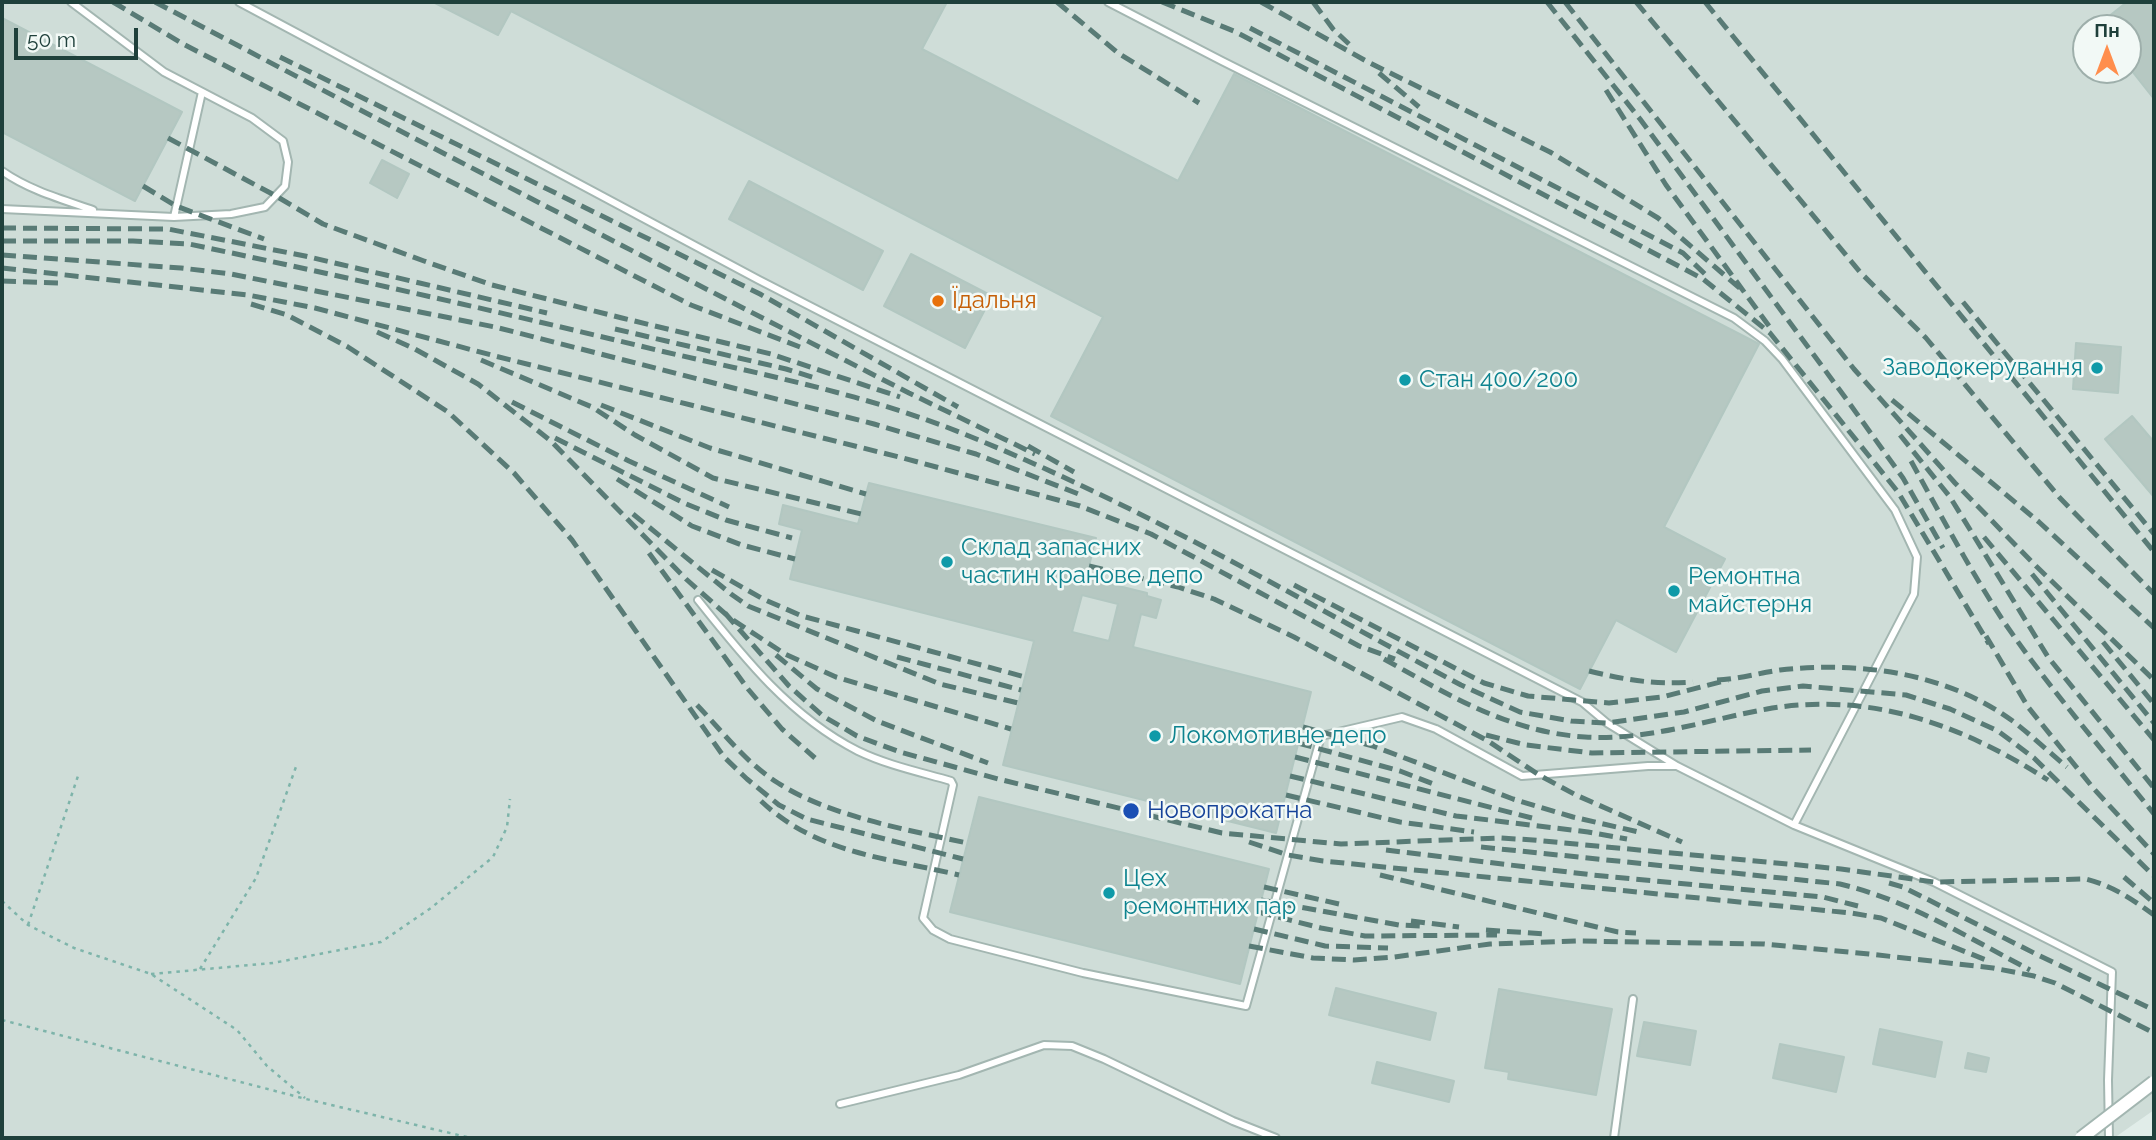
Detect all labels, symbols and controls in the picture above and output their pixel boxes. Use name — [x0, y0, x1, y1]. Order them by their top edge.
scale bar — [18, 14, 142, 58]
north arrow — [2072, 14, 2142, 84]
text: Пн — [2094, 19, 2120, 41]
text: 50 m — [27, 27, 76, 52]
place label: Їдальня — [952, 287, 1037, 315]
marker: Їдальня — [930, 293, 946, 309]
place label: Заводокерування — [1882, 354, 2083, 382]
marker: Заводокерування — [2089, 360, 2105, 376]
place label: Стан 400/200 — [1419, 366, 1578, 394]
marker: Стан 400/200 — [1397, 372, 1413, 388]
place label: Склад запасних частин кранове депо — [961, 534, 1203, 590]
marker: Склад запасних частин кранове депо — [939, 554, 955, 570]
place label: Ремонтна майстерня — [1688, 563, 1812, 619]
marker: Ремонтна майстерня — [1666, 583, 1682, 599]
place label: Локомотивне депо — [1169, 722, 1387, 750]
marker: Локомотивне депо — [1147, 728, 1163, 744]
place label: Новопрокатна — [1147, 797, 1312, 825]
marker: Новопрокатна — [1121, 801, 1141, 821]
place label: Цех ремонтних пар — [1123, 865, 1296, 921]
marker: Цех ремонтних пар — [1101, 885, 1117, 901]

